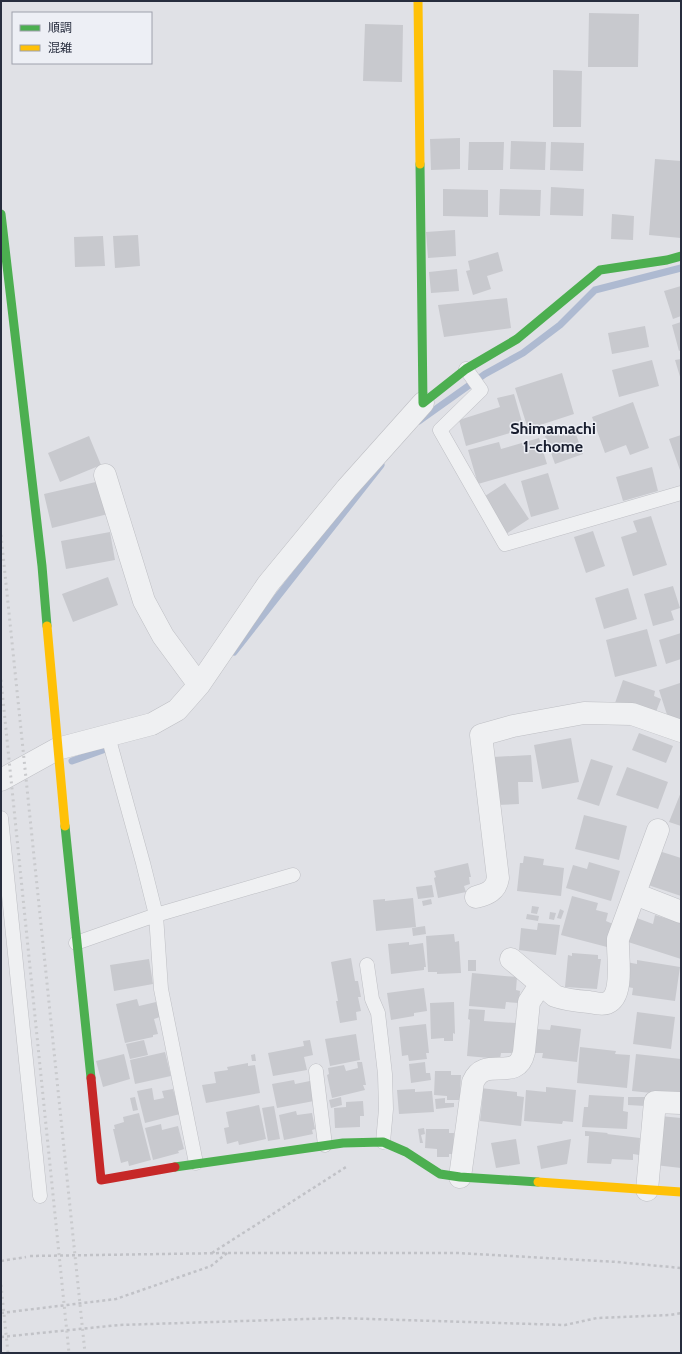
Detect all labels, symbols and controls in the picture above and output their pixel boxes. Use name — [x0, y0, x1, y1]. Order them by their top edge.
legend — [12, 12, 152, 64]
text: 順調 — [48, 20, 72, 35]
text: 混雑 — [48, 40, 72, 55]
district label: Shimamachi 1-chome — [510, 419, 596, 456]

